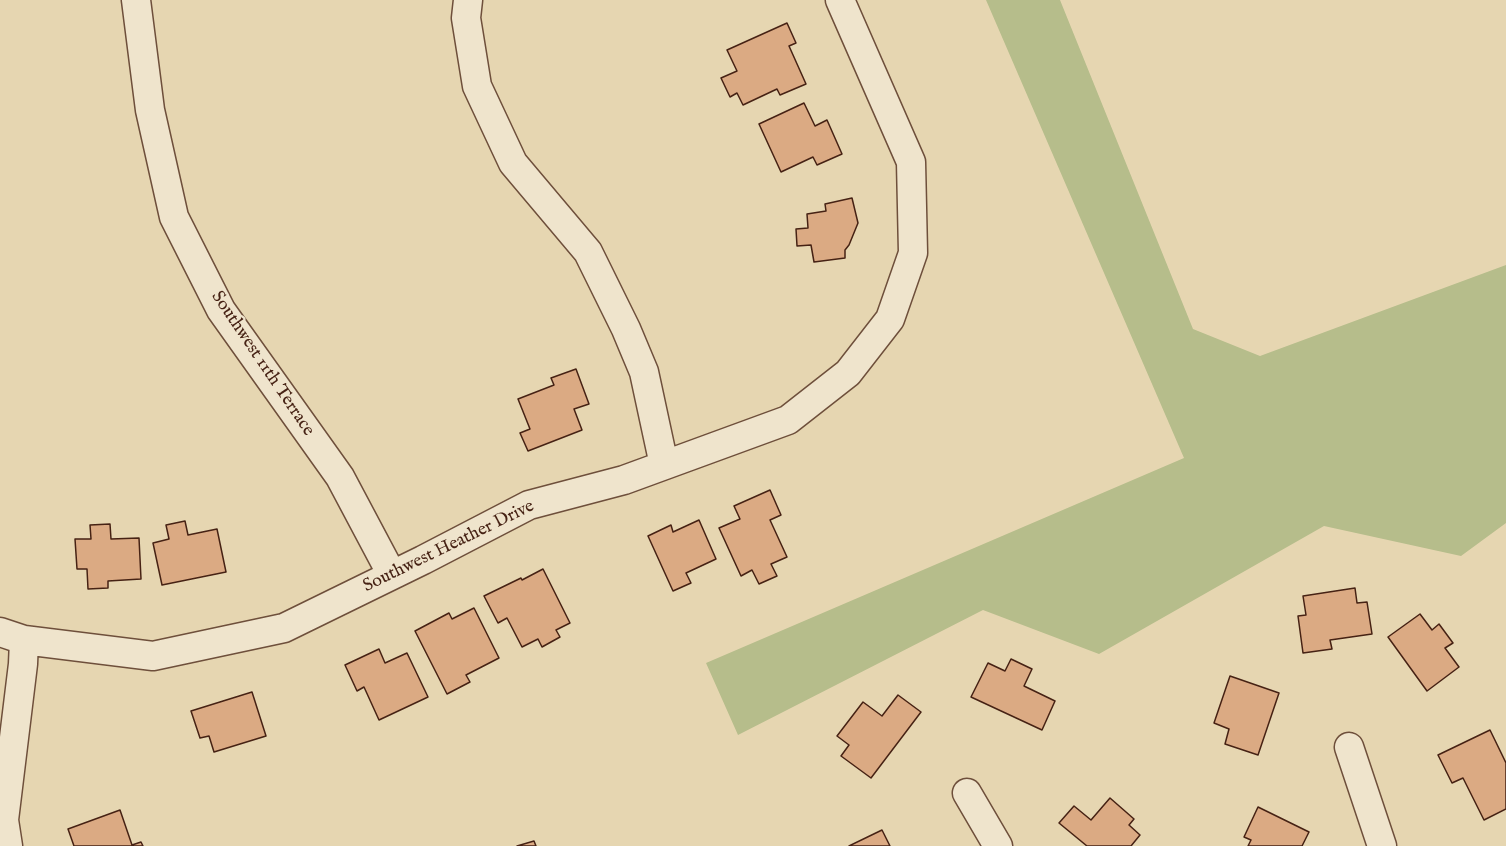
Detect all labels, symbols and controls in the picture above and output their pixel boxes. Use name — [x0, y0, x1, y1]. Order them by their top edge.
street label: Southwest 11th Terrace — [206, 287, 318, 441]
street label: Southwest Heather Drive — [360, 496, 538, 598]

